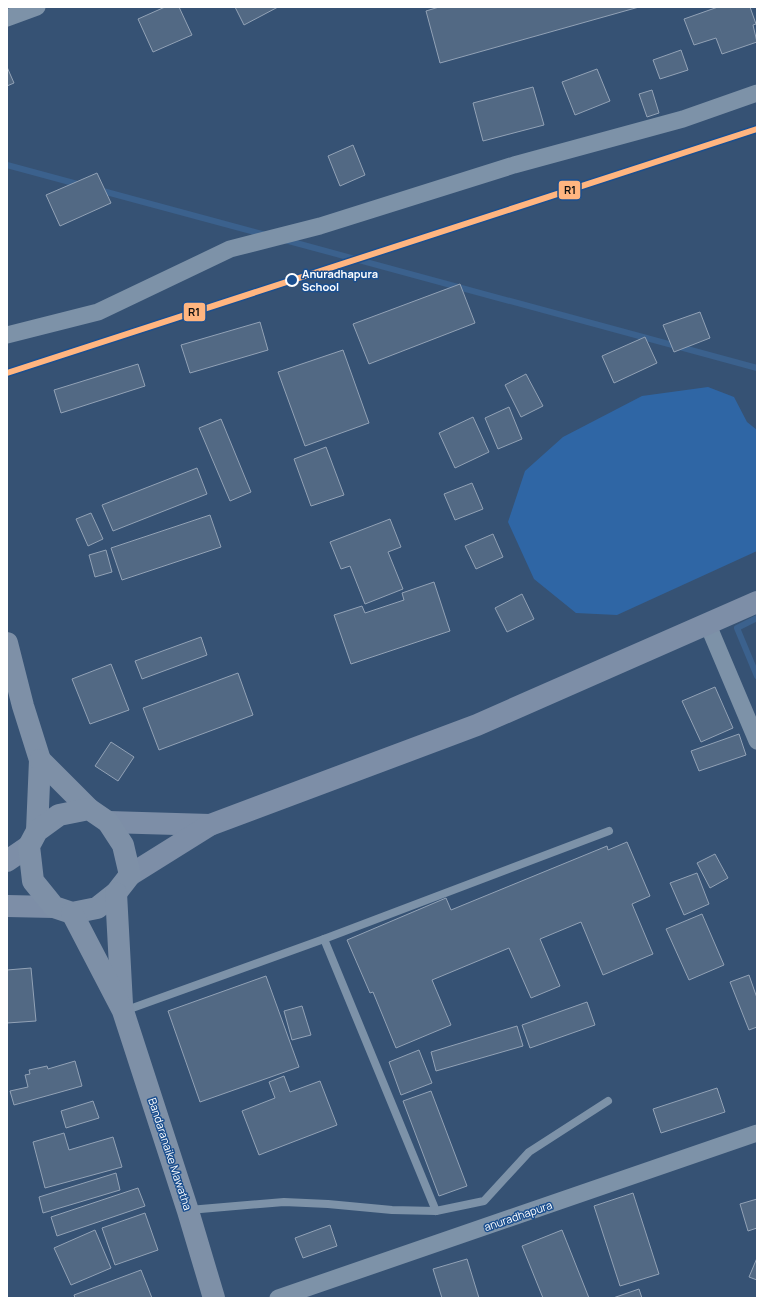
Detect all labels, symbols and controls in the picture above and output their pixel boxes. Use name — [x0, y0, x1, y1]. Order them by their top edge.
line badge: R1 — [558, 180, 581, 200]
text: R1 — [564, 182, 576, 197]
place label: Anuradhapura School — [302, 266, 378, 294]
marker: Anuradhapura School — [285, 273, 299, 287]
line badge: R1 — [183, 302, 206, 322]
text: R1 — [188, 304, 200, 319]
street label: Bandaranaike Mawatha — [145, 1096, 196, 1212]
street label: anuradhapura — [482, 1197, 554, 1234]

